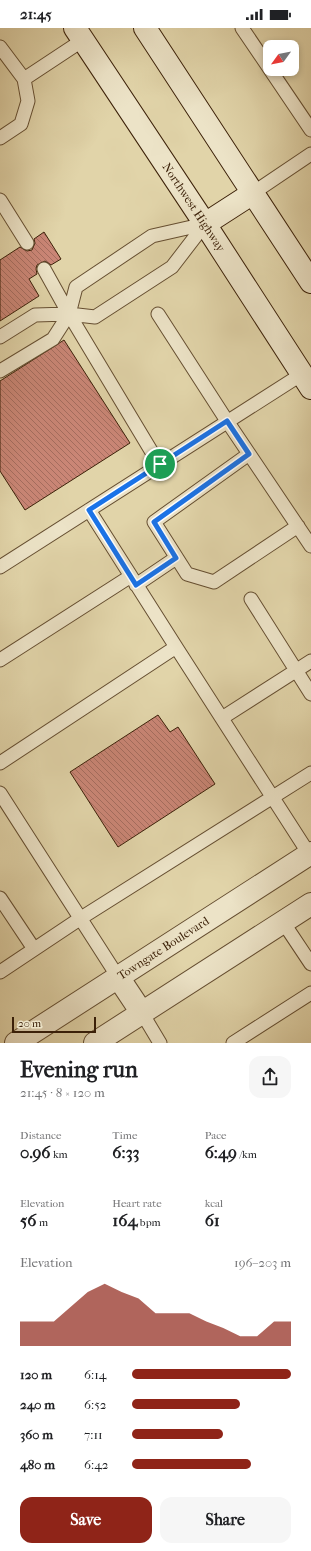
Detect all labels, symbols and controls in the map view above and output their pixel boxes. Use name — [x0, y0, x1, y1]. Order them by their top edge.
text: 21:45 — [20, 5, 52, 23]
north arrow — [263, 40, 299, 76]
map controls — [263, 40, 299, 76]
street label: Northwest Highway — [159, 160, 228, 255]
pin — [143, 447, 177, 481]
icon: arrive — [149, 453, 171, 475]
street label: Towngate Boulevard — [115, 913, 212, 983]
scale bar — [12, 1015, 96, 1034]
text: 20 m — [18, 1017, 41, 1030]
button: share — [249, 1056, 291, 1098]
text: Evening run — [20, 1057, 138, 1083]
text: 21:45 · 8 × 120 m — [20, 1085, 105, 1100]
text: Distance — [20, 1129, 61, 1142]
text: Time — [112, 1129, 137, 1142]
text: Pace — [205, 1129, 227, 1142]
text: 0.96 — [20, 1142, 51, 1162]
text: 6:33 — [112, 1142, 140, 1162]
text: 6:49 — [205, 1142, 237, 1162]
text: km — [51, 1148, 68, 1161]
text: /km — [237, 1148, 257, 1161]
text: Elevation — [20, 1197, 64, 1210]
text: Heart rate — [112, 1197, 162, 1210]
text: kcal — [205, 1197, 223, 1210]
text: 56 — [20, 1210, 37, 1230]
text: 164 — [112, 1210, 138, 1230]
text: 61 — [205, 1210, 220, 1230]
text: m — [37, 1216, 48, 1229]
text: bpm — [138, 1216, 161, 1229]
text: Elevation — [20, 1255, 73, 1270]
text: 196–203 m — [234, 1255, 291, 1270]
text: 120 m — [20, 1367, 52, 1382]
text: 6:14 — [84, 1367, 107, 1382]
text: 240 m — [20, 1397, 55, 1412]
text: 6:52 — [84, 1397, 107, 1412]
text: 360 m — [20, 1427, 53, 1442]
text: 7:11 — [84, 1427, 103, 1442]
text: 480 m — [20, 1457, 55, 1472]
text: 6:42 — [84, 1457, 109, 1472]
button: Save — [20, 1497, 152, 1543]
button: Share — [160, 1497, 291, 1543]

